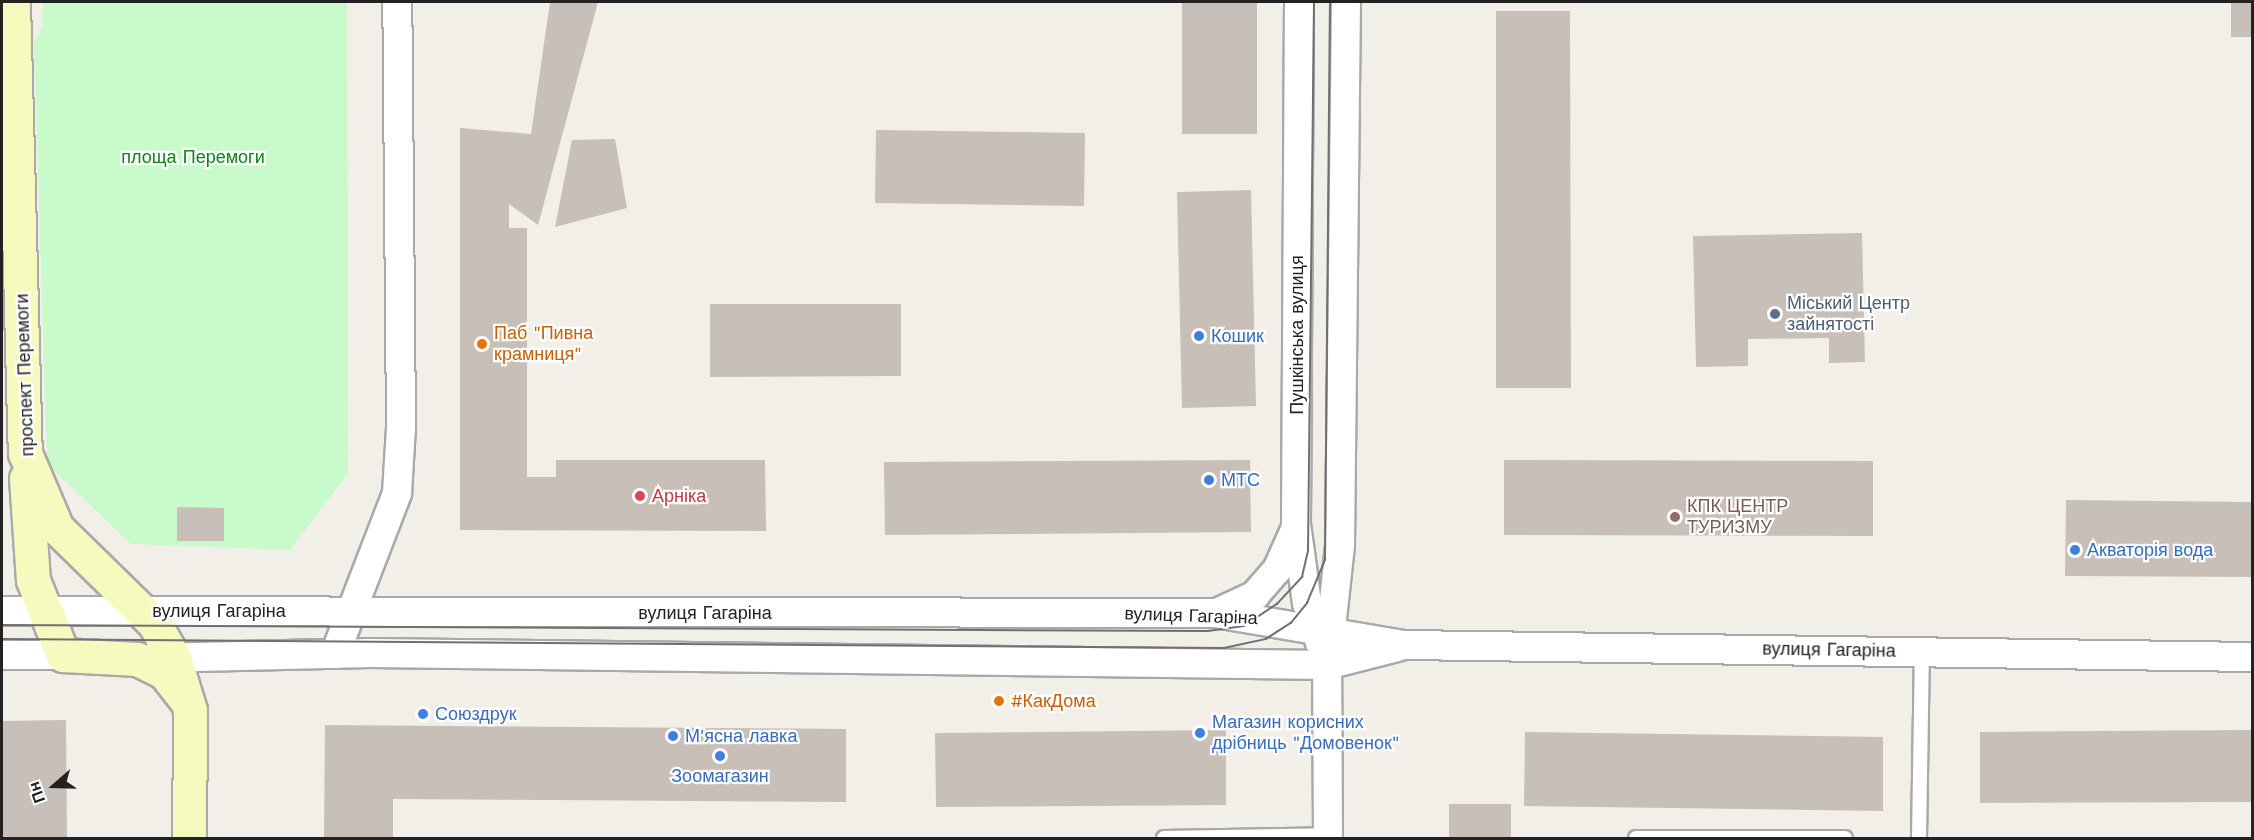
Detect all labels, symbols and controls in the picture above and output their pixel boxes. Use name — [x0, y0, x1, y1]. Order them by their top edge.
park label: площа Перемоги — [121, 146, 265, 168]
street label: Пушкінська вулиця — [1286, 255, 1308, 415]
street label: проспект Перемоги — [11, 293, 39, 457]
place label: Міський Центр зайнятості — [1787, 293, 1910, 336]
marker: Міський Центр зайнятості — [1768, 307, 1782, 321]
place label: Паб "Пивна крамниця" — [494, 323, 593, 366]
place label: Кошик — [1211, 325, 1264, 347]
marker: Кошик — [1192, 329, 1206, 343]
marker: Паб "Пивна крамниця" — [475, 337, 489, 351]
place label: МТС — [1221, 469, 1260, 491]
marker: МТС — [1202, 473, 1216, 487]
place label: Арніка — [652, 485, 706, 507]
marker: Арніка — [633, 489, 647, 503]
place label: КПК ЦЕНТР ТУРИЗМУ — [1687, 496, 1788, 538]
marker: КПК ЦЕНТР ТУРИЗМУ — [1668, 510, 1682, 524]
place label: Акваторія вода — [2087, 539, 2213, 561]
marker: Акваторія вода — [2068, 543, 2082, 557]
street label: вулиця Гагаріна — [152, 600, 286, 622]
street label: вулиця Гагаріна — [638, 602, 772, 624]
street label: вулиця Гагаріна — [1124, 603, 1258, 629]
street label: вулиця Гагаріна — [1762, 638, 1896, 662]
place label: #КакДома — [1011, 690, 1096, 712]
marker: #КакДома — [992, 694, 1006, 708]
place label: Союздрук — [435, 703, 517, 725]
marker: Союздрук — [416, 707, 430, 721]
place label: Магазин корисних дрібниць "Домовенок" — [1212, 712, 1399, 754]
place label: М'ясна лавка — [685, 725, 797, 747]
marker: Магазин корисних дрібниць "Домовенок" — [1193, 726, 1207, 740]
marker: М'ясна лавка — [666, 729, 680, 743]
marker: Зоомагазин — [713, 749, 727, 763]
north arrow — [24, 756, 84, 816]
place label: Зоомагазин — [671, 765, 769, 787]
text: Пн — [24, 779, 49, 806]

